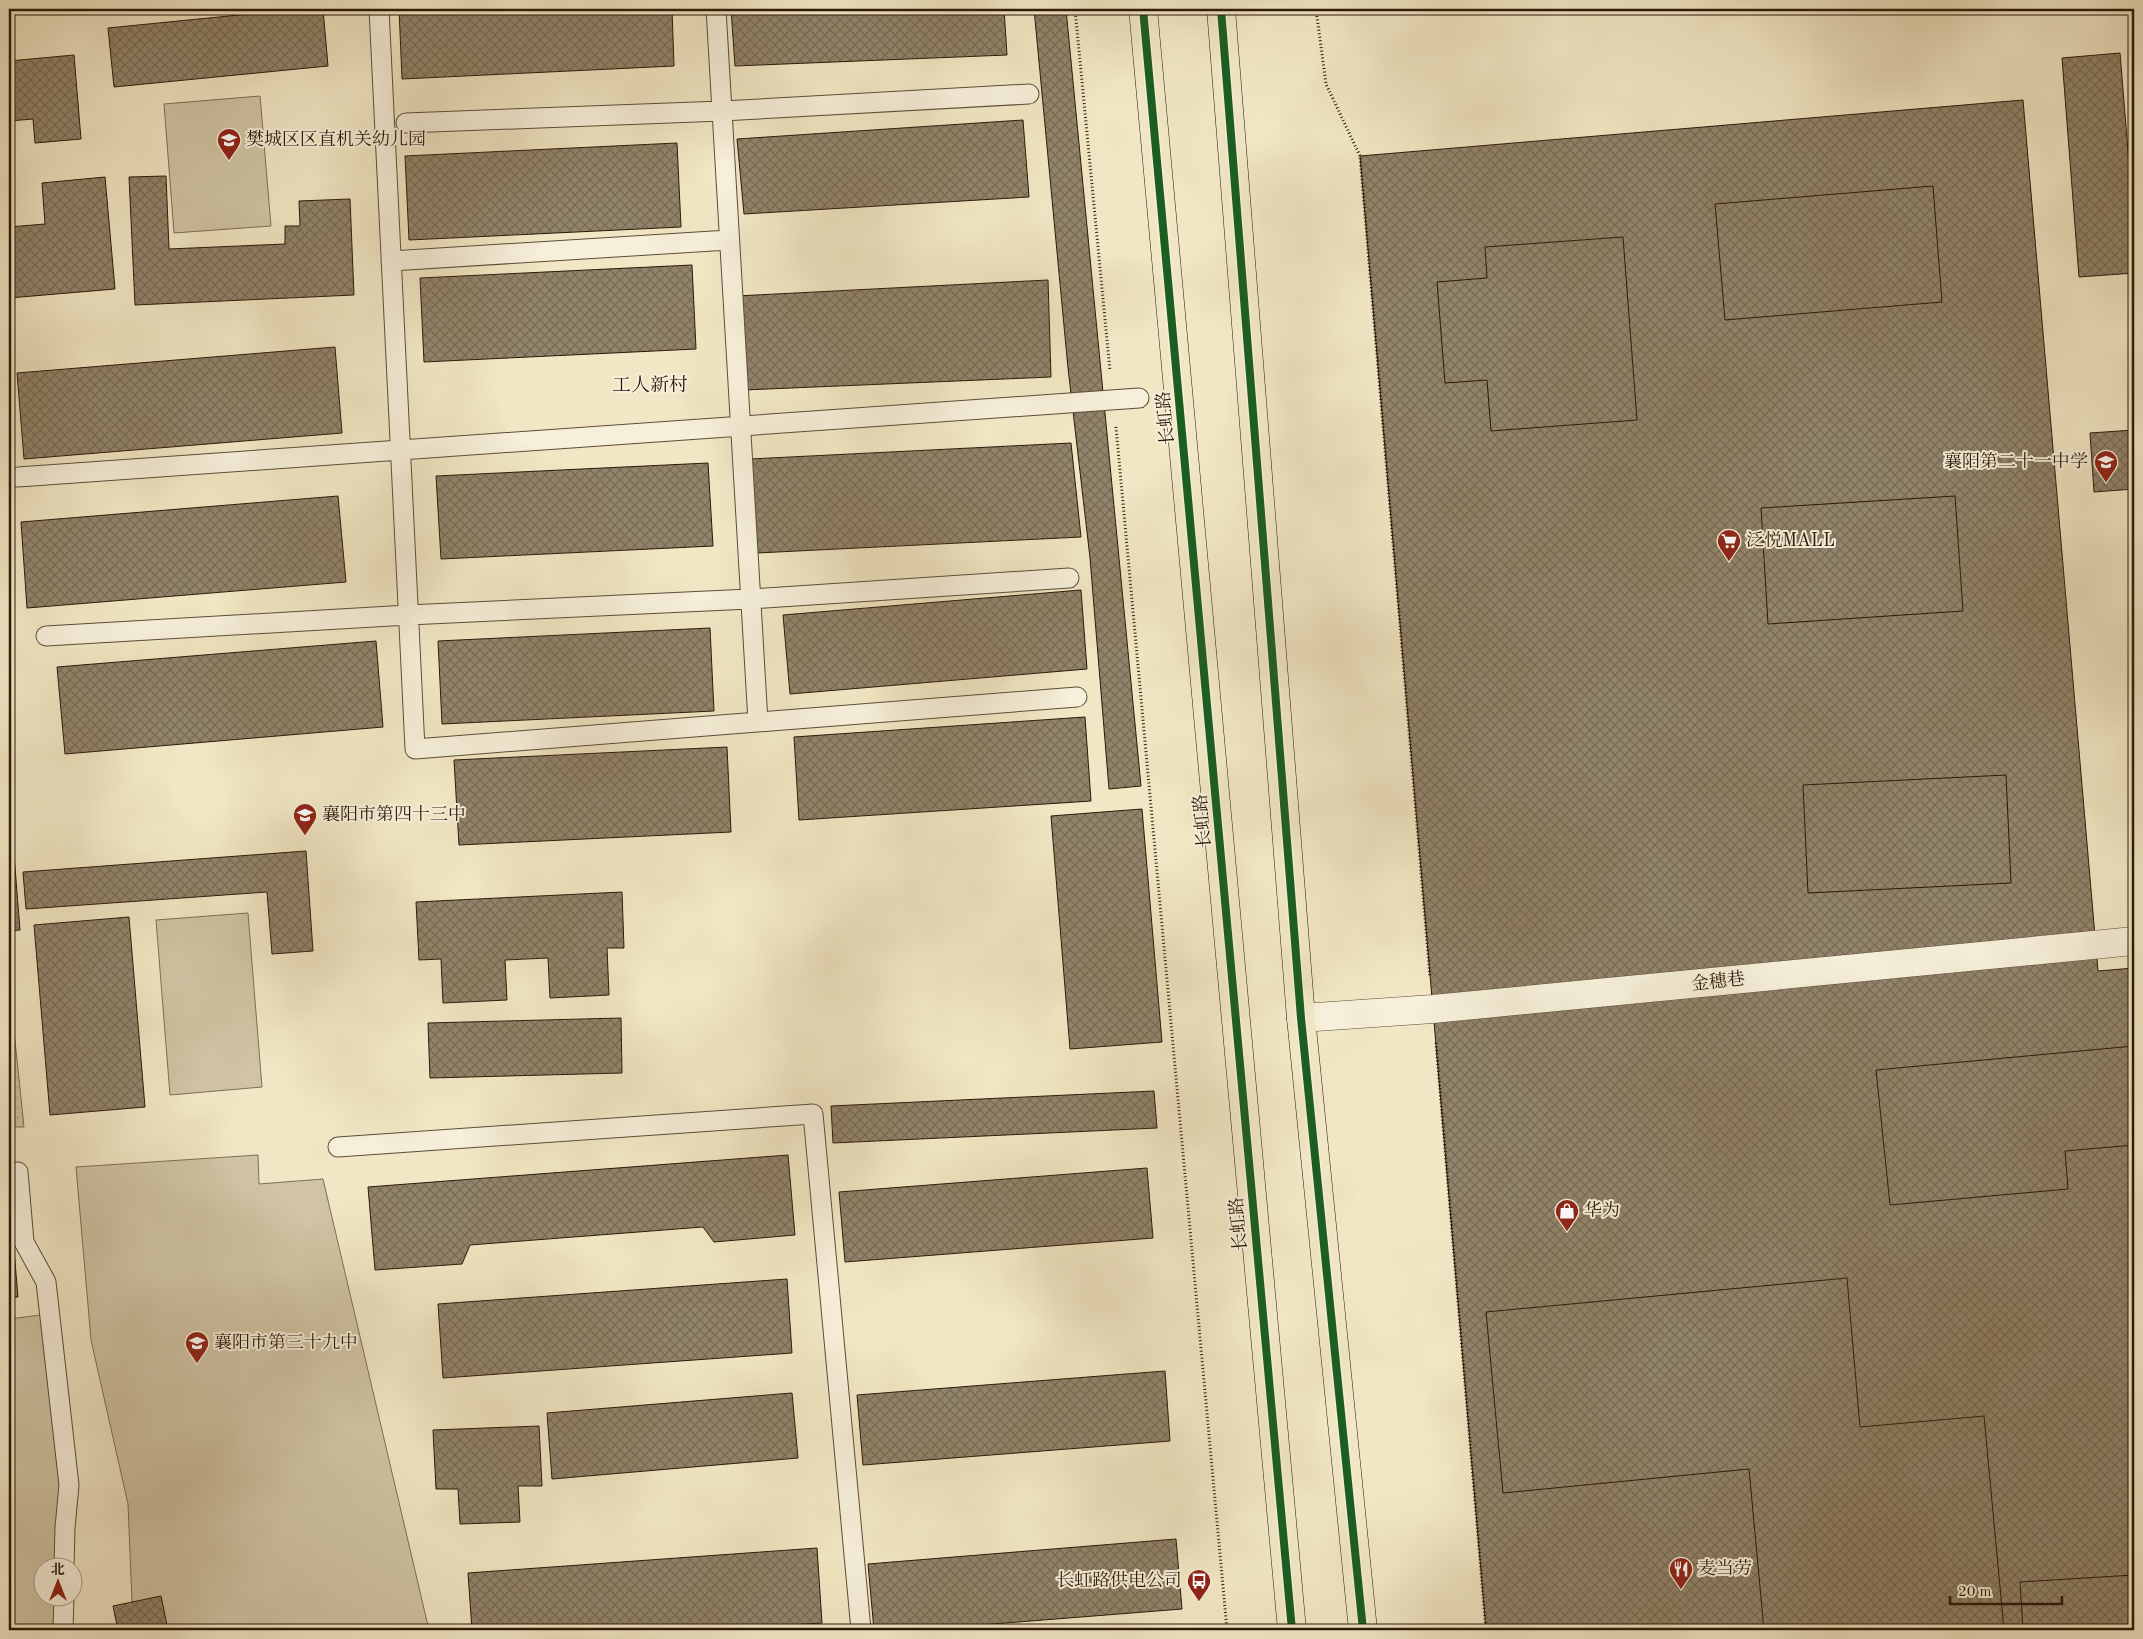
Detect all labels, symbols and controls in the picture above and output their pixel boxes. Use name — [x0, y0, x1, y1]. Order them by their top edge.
school or university icon: 樊城区区直机关幼儿园 — [216, 127, 242, 161]
place label: 樊城区区直机关幼儿园 — [246, 129, 426, 149]
district label: 工人新村 — [612, 375, 688, 396]
street label: 长虹路 — [1153, 390, 1177, 446]
school or university icon: 襄阳第二十一中学 — [2093, 449, 2119, 483]
place label: 襄阳第二十一中学 — [1944, 451, 2088, 471]
supermarket icon: 泛悦MALL — [1716, 528, 1742, 562]
place label: 泛悦MALL — [1746, 530, 1835, 550]
street label: 长虹路 — [1190, 793, 1214, 849]
school or university icon: 襄阳市第四十三中 — [292, 802, 318, 836]
place label: 襄阳市第四十三中 — [322, 804, 466, 824]
street label: 金穗巷 — [1690, 968, 1746, 994]
street label: 长虹路 — [1226, 1196, 1250, 1252]
shop icon: 华为 — [1554, 1198, 1580, 1232]
place label: 华为 — [1584, 1200, 1620, 1220]
school or university icon: 襄阳市第三十九中 — [184, 1330, 210, 1364]
place label: 襄阳市第三十九中 — [214, 1332, 358, 1352]
north arrow — [32, 1556, 82, 1606]
restaurant icon: 麦当劳 — [1668, 1556, 1694, 1590]
place label: 麦当劳 — [1698, 1558, 1752, 1578]
text: 北 — [51, 1562, 65, 1577]
bus stop icon: 长虹路供电公司 — [1186, 1568, 1212, 1602]
place label: 长虹路供电公司 — [1056, 1570, 1182, 1590]
scale bar — [1950, 1574, 2063, 1606]
text: 20 m — [1958, 1585, 1992, 1600]

